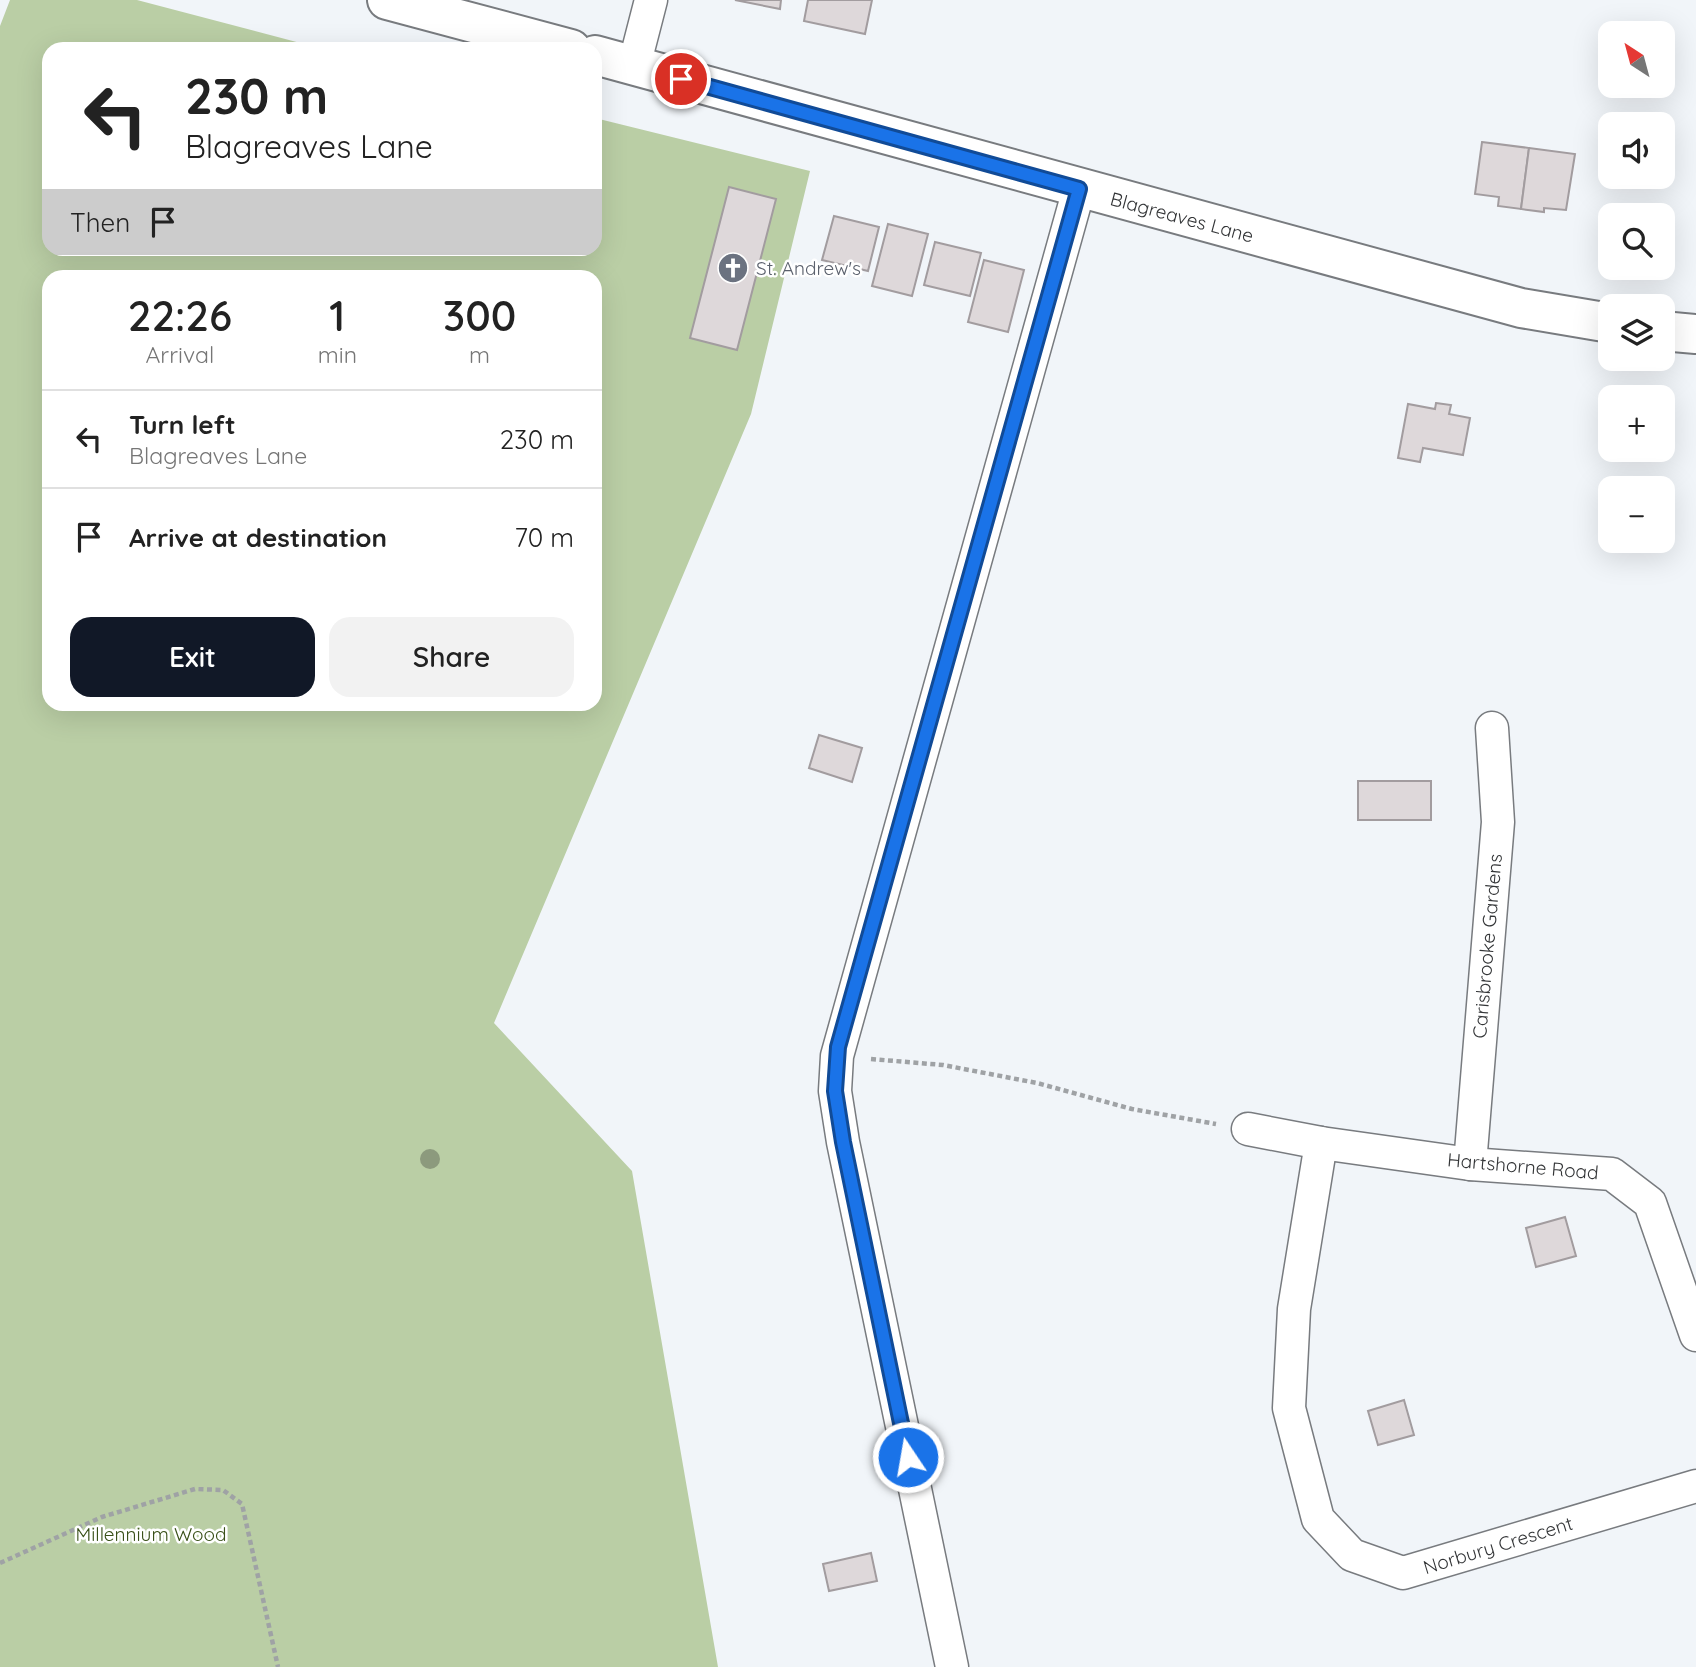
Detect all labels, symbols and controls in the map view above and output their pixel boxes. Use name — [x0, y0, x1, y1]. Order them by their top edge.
north arrow — [1598, 21, 1675, 98]
map controls — [1598, 21, 1675, 553]
pin — [651, 49, 711, 109]
icon: arrive — [662, 60, 700, 98]
text: 230 m — [185, 65, 328, 126]
icon: left — [70, 70, 161, 161]
button: sound — [1598, 112, 1675, 189]
text: Blagreaves Lane — [185, 126, 433, 166]
street label: Blagreaves Lane — [1108, 186, 1256, 248]
icon: arrive — [144, 203, 182, 241]
button: search — [1598, 203, 1675, 280]
text: Then — [70, 206, 130, 239]
church icon: St. Andrew's — [716, 251, 750, 285]
place label: St. Andrew's — [756, 256, 861, 280]
text: 22:26 — [128, 289, 232, 342]
text: 1 — [329, 289, 345, 342]
text: 300 — [443, 289, 516, 342]
button: layers — [1598, 294, 1675, 371]
text: Arrival — [145, 340, 214, 369]
text: min — [318, 340, 357, 369]
text: m — [469, 340, 490, 369]
button: + — [1598, 385, 1675, 462]
text: Turn left — [129, 408, 236, 441]
icon: left — [70, 420, 108, 458]
text: 230 m — [500, 423, 574, 456]
text: Blagreaves Lane — [129, 441, 307, 470]
button: − — [1598, 476, 1675, 553]
icon: arrive — [70, 518, 108, 556]
text: Arrive at destination — [129, 521, 387, 554]
text: 70 m — [514, 521, 574, 554]
button: Exit — [70, 617, 315, 697]
button: Share — [329, 617, 574, 697]
street label: Carisbrooke Gardens — [1467, 853, 1507, 1039]
street label: Hartshorne Road — [1446, 1147, 1600, 1185]
position arrow — [871, 1420, 945, 1494]
street label: Norbury Crescent — [1420, 1511, 1576, 1579]
park label: Millennium Wood — [76, 1522, 226, 1546]

